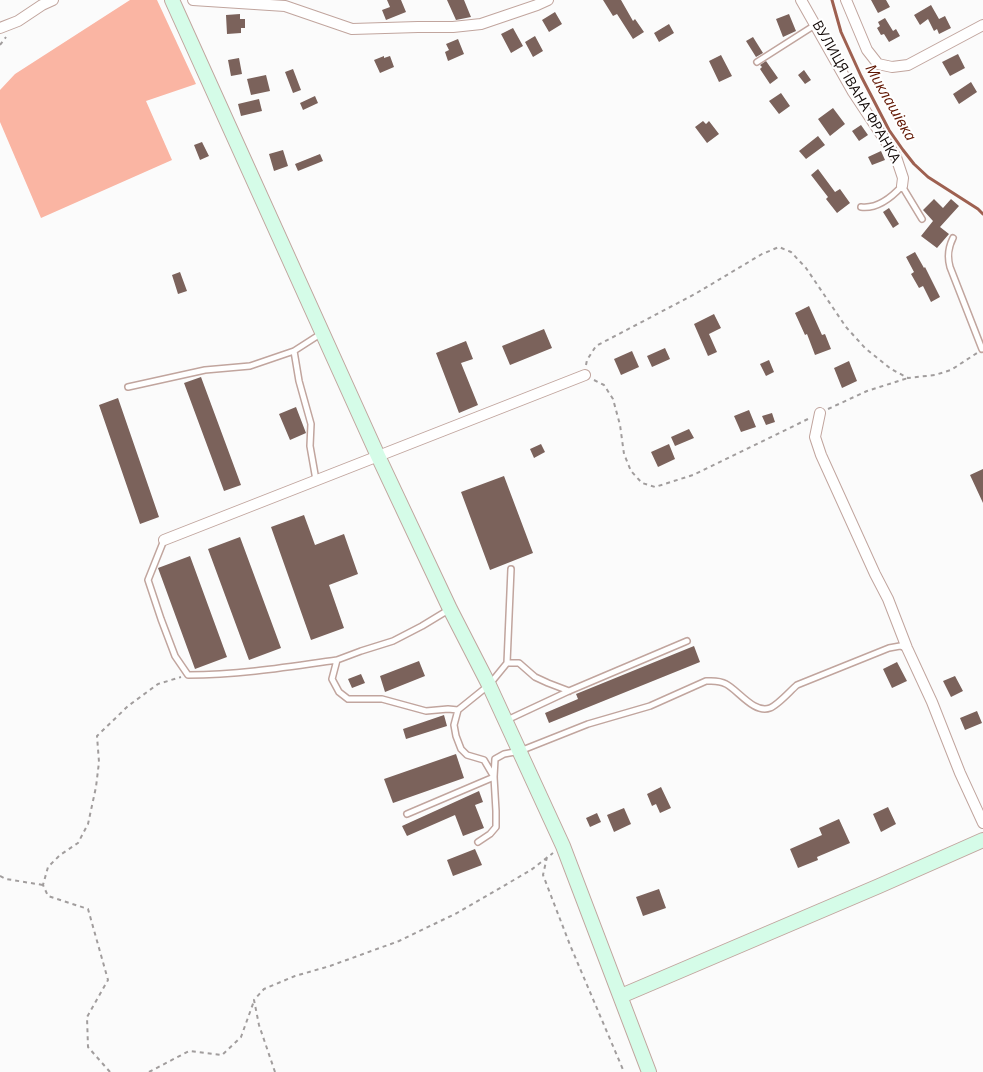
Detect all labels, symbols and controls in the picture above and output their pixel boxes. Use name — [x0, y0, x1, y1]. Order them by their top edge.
street label: ВУЛИЦЯ ІВАНА ФРАНКА — [808, 18, 904, 166]
water label: Миклашівка — [861, 61, 919, 145]

